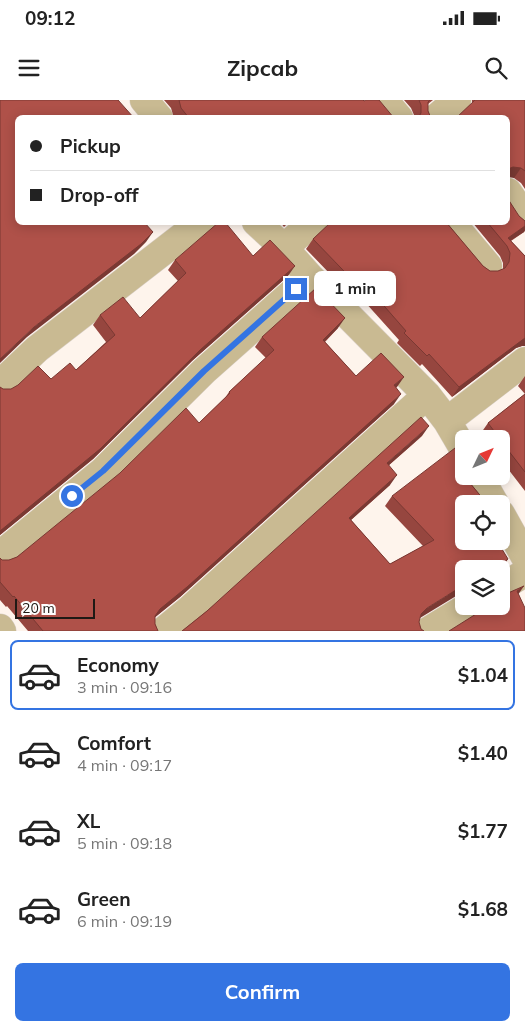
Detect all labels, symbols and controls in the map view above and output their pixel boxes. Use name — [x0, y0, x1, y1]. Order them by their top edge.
text: 09:12 — [25, 6, 75, 30]
icon: menu — [15, 54, 43, 82]
text: Zipcab — [227, 54, 298, 82]
icon: search — [482, 54, 510, 82]
text: Pickup — [60, 134, 121, 158]
text: Drop-off — [60, 183, 138, 207]
callout: 1 min — [314, 272, 396, 306]
route end — [285, 278, 307, 300]
text: 1 min — [334, 278, 376, 298]
north arrow — [455, 430, 510, 485]
map controls — [455, 430, 510, 615]
route start — [61, 485, 83, 507]
button: locate — [455, 495, 510, 550]
button: layers — [455, 560, 510, 615]
scale bar — [15, 596, 95, 619]
text: 20 m — [22, 599, 55, 617]
icon: car — [17, 653, 62, 698]
text: Economy — [77, 653, 159, 677]
text: $1.04 — [458, 663, 508, 687]
text: 3 min · 09:16 — [77, 677, 172, 697]
icon: car — [17, 731, 62, 776]
text: Comfort — [77, 731, 151, 755]
text: $1.40 — [458, 741, 508, 765]
text: 4 min · 09:17 — [77, 755, 172, 775]
icon: car — [17, 809, 62, 854]
text: XL — [77, 809, 100, 833]
text: $1.77 — [458, 819, 508, 843]
text: 5 min · 09:18 — [77, 833, 172, 853]
icon: car — [17, 887, 62, 932]
text: Green — [77, 887, 131, 911]
text: $1.68 — [458, 897, 508, 921]
text: 6 min · 09:19 — [77, 911, 172, 931]
button: Confirm — [15, 963, 510, 1021]

